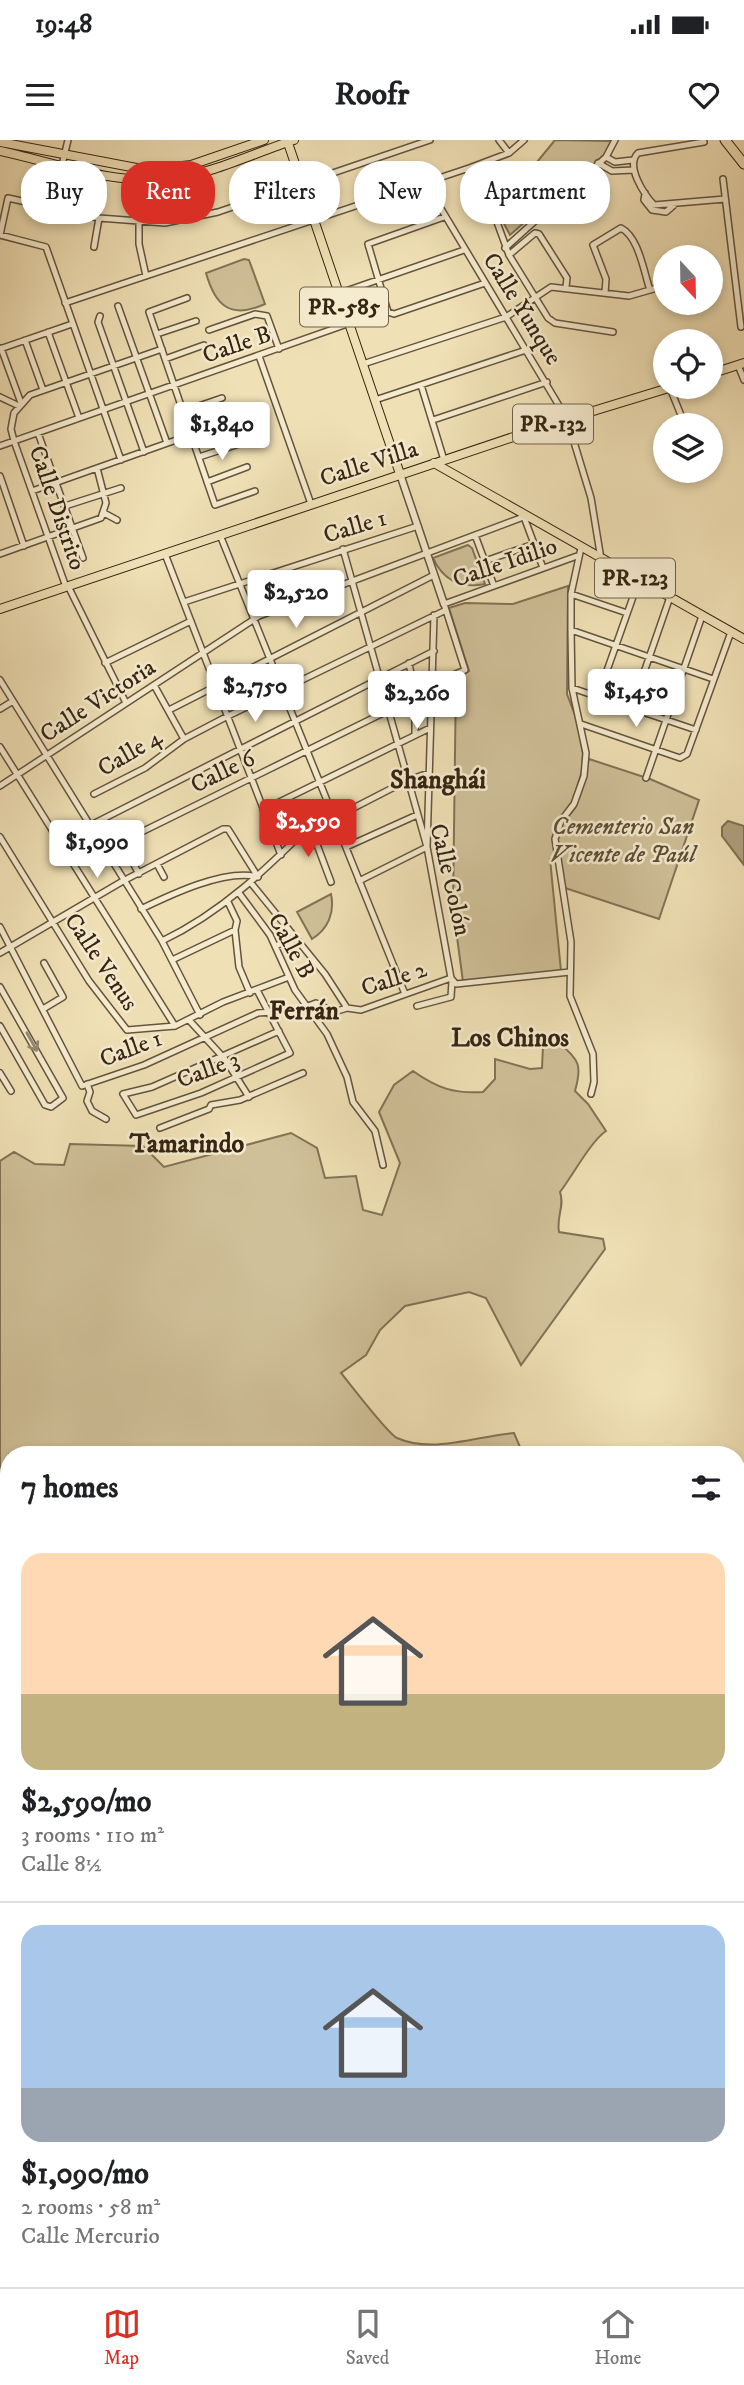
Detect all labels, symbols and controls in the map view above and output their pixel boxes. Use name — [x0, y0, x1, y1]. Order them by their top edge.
text: 19:48 — [35, 8, 92, 41]
text: Roofr — [335, 75, 409, 115]
icon: menu — [21, 76, 59, 114]
icon: heart — [685, 76, 723, 114]
chip: Buy — [21, 161, 107, 224]
chip: Rent — [121, 161, 215, 224]
chip: Filters — [229, 161, 340, 224]
chip: New — [354, 161, 446, 224]
chip: Apartment — [460, 161, 610, 224]
north arrow — [653, 245, 723, 315]
map controls — [653, 245, 723, 483]
street label: Calle Yunque — [476, 247, 568, 371]
road number: PR-585 — [300, 288, 388, 326]
street label: Calle B — [199, 319, 275, 371]
button: locate — [653, 329, 723, 399]
pin: $1,840 — [165, 402, 279, 462]
road number: PR-132 — [513, 404, 593, 444]
text: $1,840 — [190, 410, 254, 439]
button: layers — [653, 413, 723, 483]
street label: Calle Villa — [316, 434, 423, 494]
street label: Calle Distrito — [22, 442, 92, 574]
street label: Calle 1 — [320, 503, 390, 551]
street label: Calle Idilio — [449, 531, 561, 595]
road number: PR-123 — [595, 558, 675, 598]
pin: $2,520 — [239, 570, 353, 630]
text: $2,520 — [263, 578, 329, 607]
street label: Calle Victoria — [35, 652, 162, 749]
pin: $2,750 — [198, 664, 312, 724]
pin: $1,450 — [579, 670, 693, 729]
text: $2,750 — [223, 672, 287, 701]
pin: $2,260 — [360, 672, 474, 731]
text: $1,450 — [604, 677, 668, 706]
text: $2,260 — [384, 679, 450, 708]
street label: Calle 4 — [93, 722, 168, 784]
street label: Calle 6 — [186, 743, 262, 800]
district label: Shanghái — [390, 764, 486, 797]
pin: $2,590 — [251, 800, 365, 859]
text: $2,590 — [275, 807, 341, 836]
park label: Cementerio San Vicente de Paúl — [550, 812, 698, 870]
pin: $1,090 — [40, 820, 154, 880]
street label: Calle Colón — [423, 821, 478, 940]
text: $1,090 — [65, 828, 129, 857]
street label: Calle Venus — [57, 907, 145, 1017]
street label: Calle B — [261, 908, 321, 984]
street label: Calle 2 — [357, 954, 431, 1004]
district label: Ferrán — [269, 995, 339, 1028]
district label: Los Chinos — [451, 1022, 569, 1055]
street label: Calle 1 — [96, 1023, 166, 1075]
one-way arrow — [26, 1031, 39, 1052]
street label: Calle 3 — [173, 1044, 243, 1096]
district label: Tamarindo — [129, 1128, 245, 1161]
icon: filters — [687, 1469, 725, 1507]
text: 7 homes — [21, 1470, 118, 1507]
icon: home — [310, 1598, 436, 1724]
text: $2,590/mo — [21, 1784, 151, 1821]
text: 3 rooms · 110 m² — [21, 1821, 164, 1850]
text: Calle 8½ — [21, 1850, 102, 1879]
icon: home — [310, 1970, 436, 2096]
text: $1,090/mo — [21, 2156, 149, 2193]
text: 2 rooms · 58 m² — [21, 2193, 160, 2222]
text: Calle Mercurio — [21, 2222, 160, 2251]
tab: Map — [103, 2305, 141, 2370]
tab: Saved — [346, 2305, 389, 2370]
tab: Home — [594, 2305, 641, 2370]

